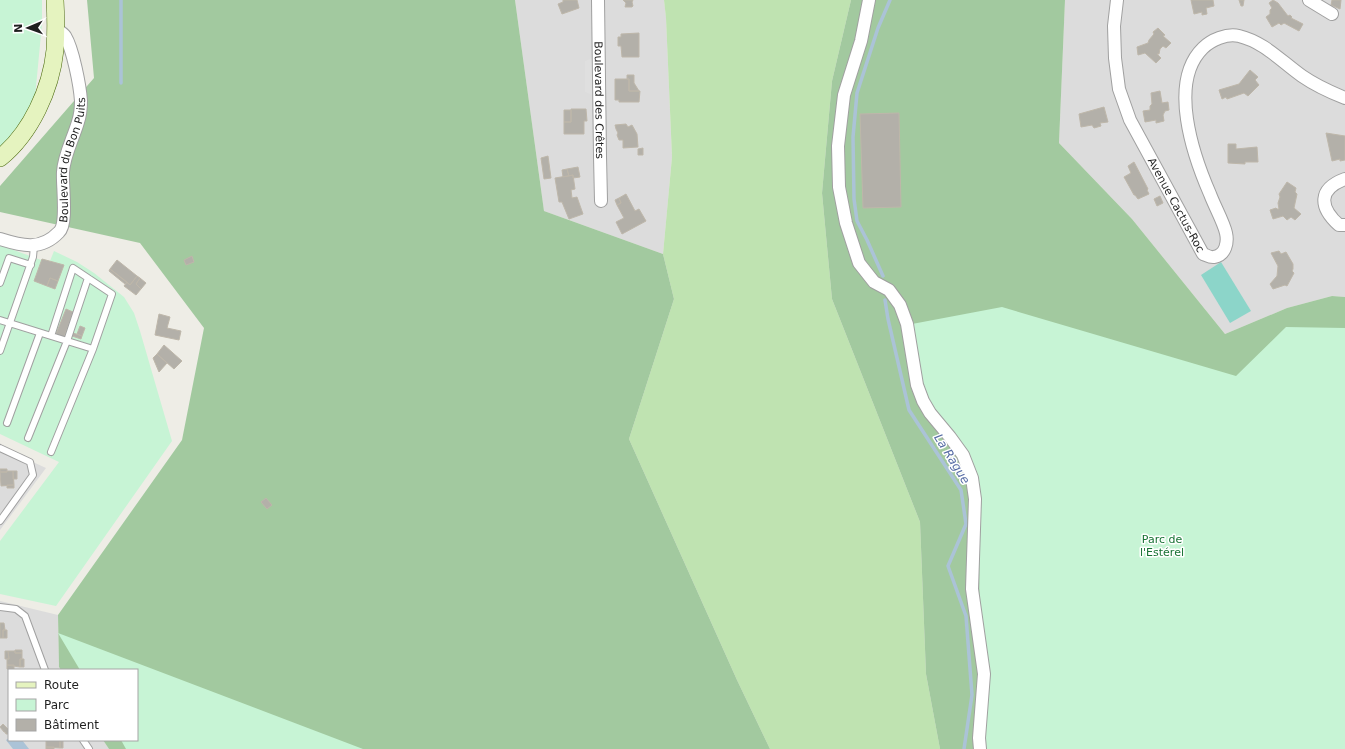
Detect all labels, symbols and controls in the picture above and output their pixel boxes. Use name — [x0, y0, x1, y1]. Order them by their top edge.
north arrow — [8, 8, 48, 48]
text: N — [12, 23, 25, 33]
street label: Boulevard des Crêtes — [592, 41, 606, 159]
street label: Boulevard du Bon Puits — [57, 97, 88, 223]
street label: Avenue Cactus-Roc — [1145, 156, 1207, 255]
water label: La Rague — [931, 431, 973, 487]
park label: Parc de l'Estérel — [1140, 533, 1184, 559]
legend — [8, 669, 138, 741]
text: Route — [44, 678, 79, 692]
text: Parc — [44, 698, 69, 712]
text: Bâtiment — [44, 718, 99, 732]

